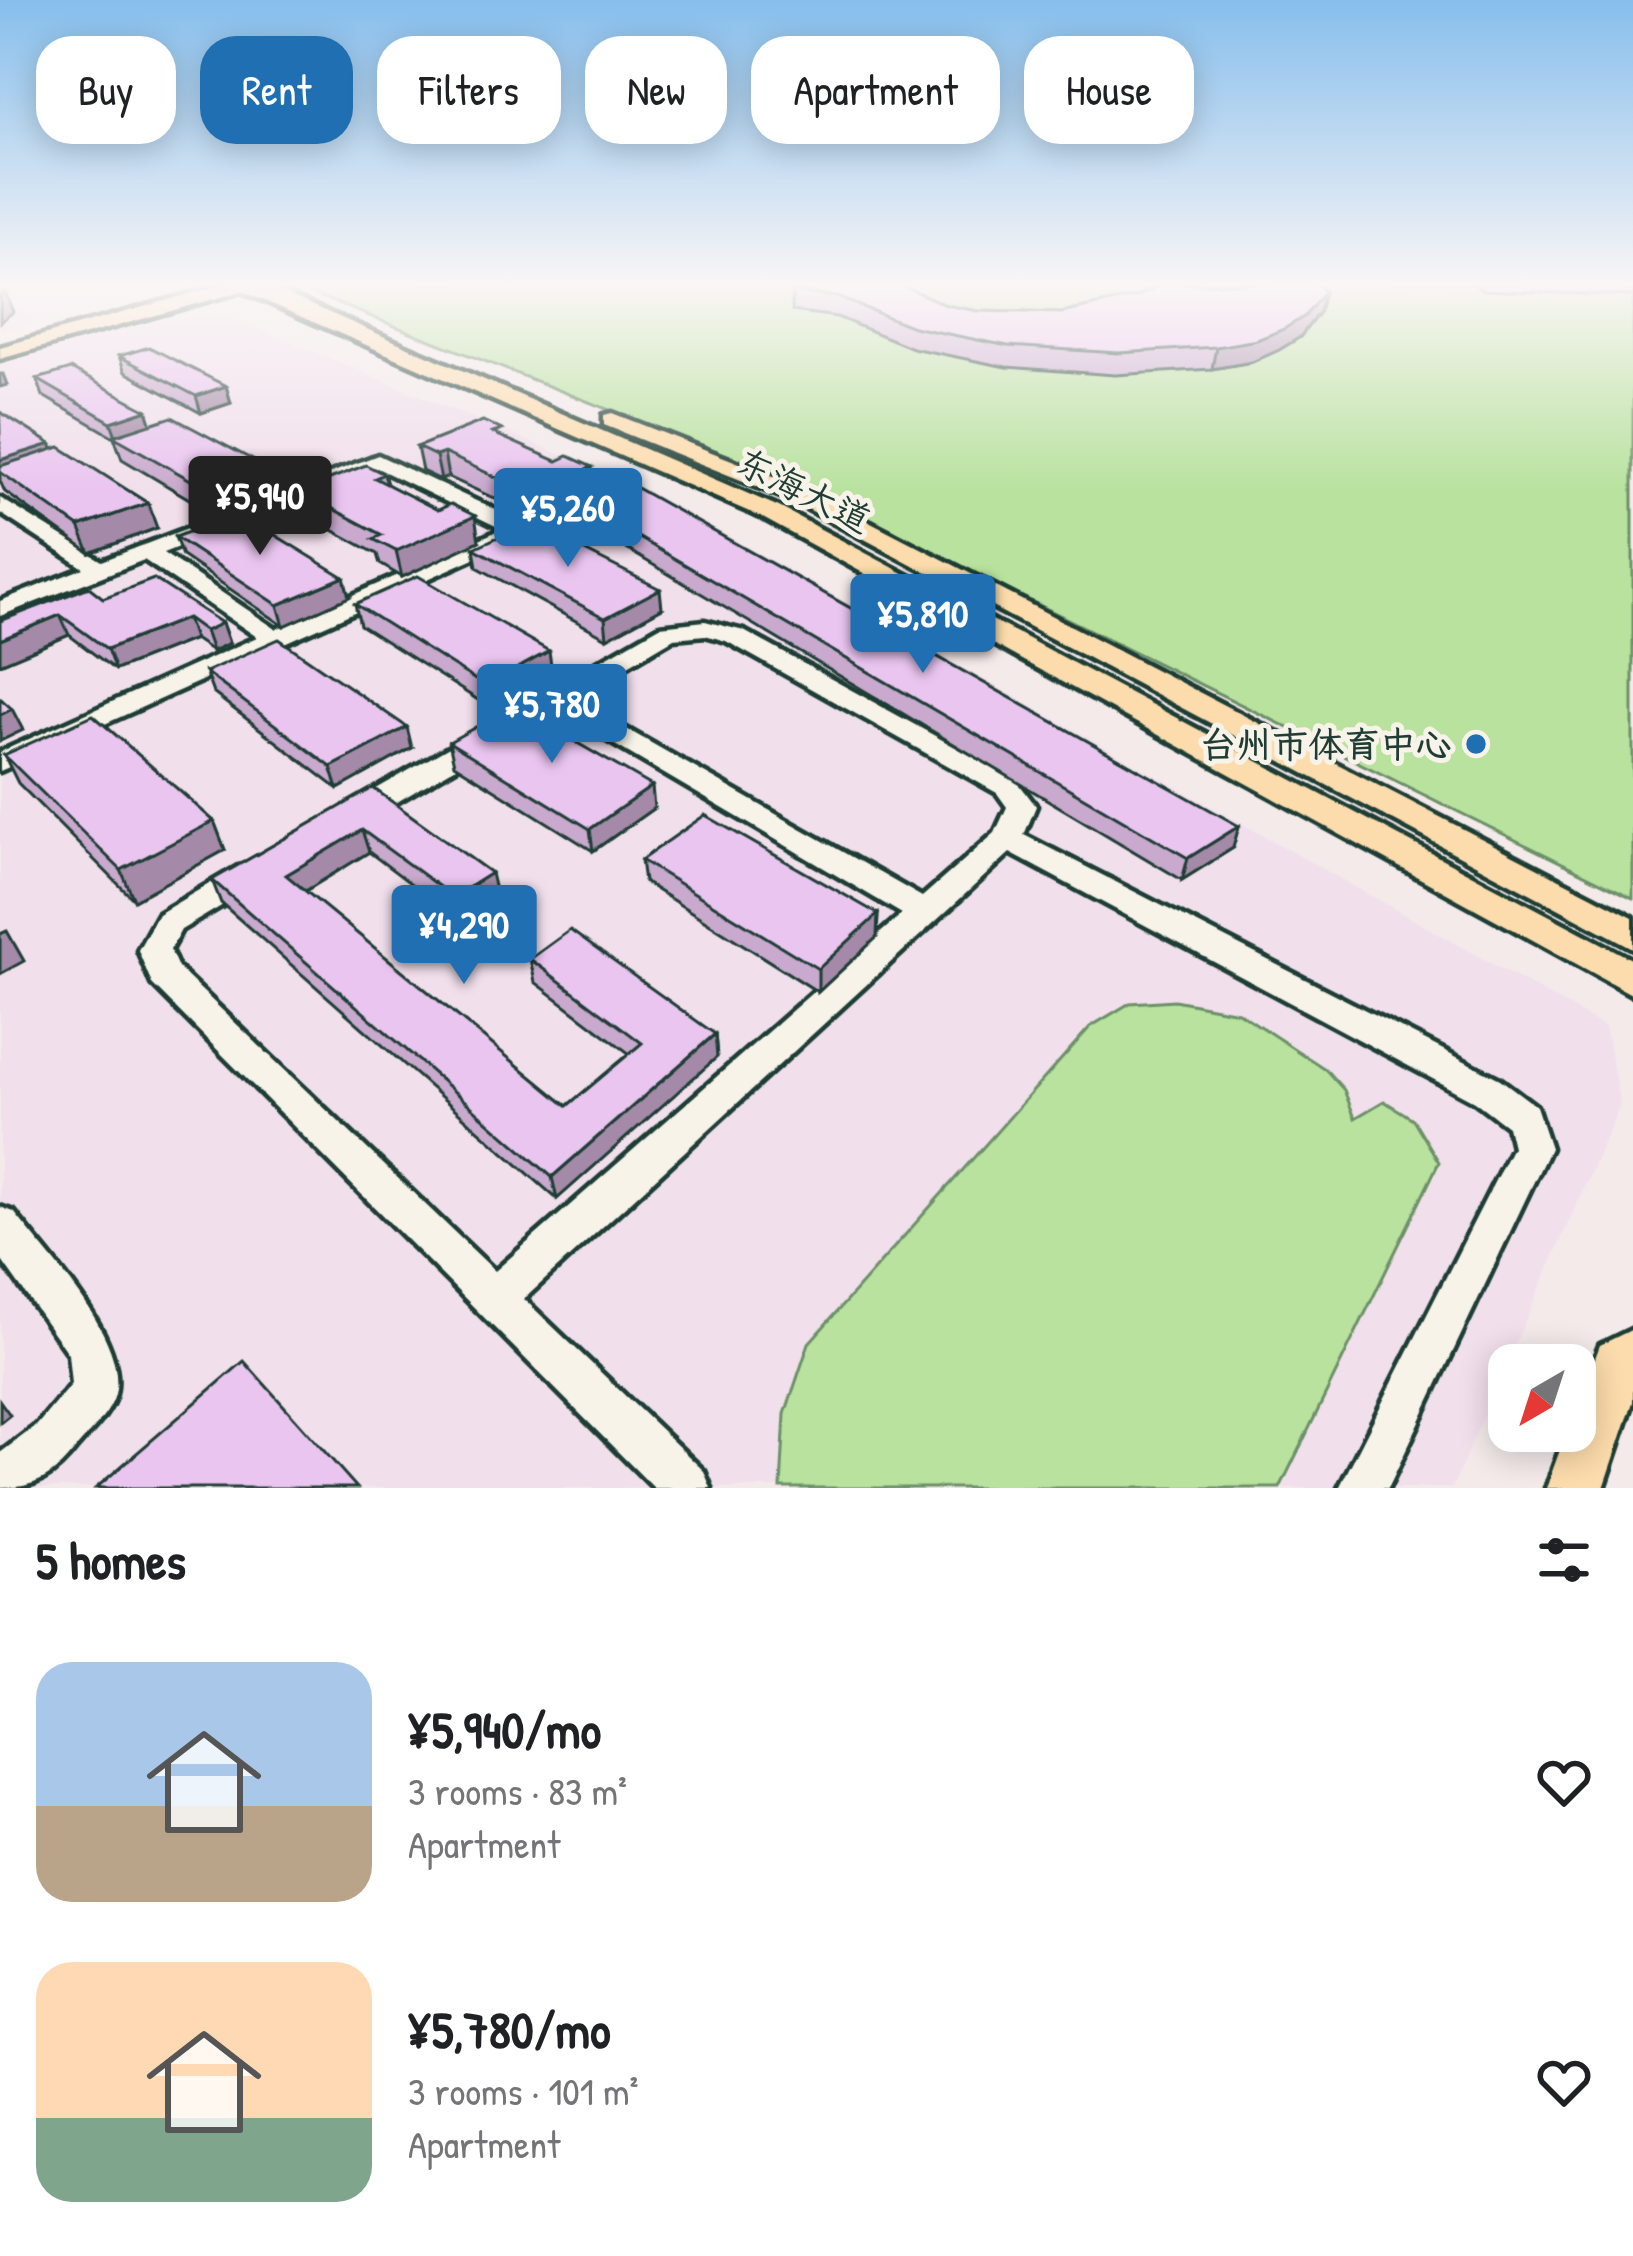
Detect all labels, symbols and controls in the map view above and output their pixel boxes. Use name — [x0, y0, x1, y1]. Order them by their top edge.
chip: Buy — [36, 36, 176, 144]
chip: Rent — [200, 36, 353, 144]
chip: Filters — [377, 36, 561, 144]
chip: New — [585, 36, 727, 144]
chip: Apartment — [751, 36, 1000, 144]
chip: House — [1024, 36, 1194, 144]
street label: 东海大道 — [729, 436, 880, 543]
pin: ¥5,940 — [162, 456, 358, 558]
text: ¥5,940 — [216, 468, 304, 521]
pin: ¥5,260 — [470, 468, 666, 570]
text: ¥5,260 — [521, 480, 615, 533]
pin: ¥5,810 — [825, 574, 1021, 676]
text: ¥5,810 — [878, 586, 969, 639]
pin: ¥5,780 — [454, 664, 650, 766]
text: ¥5,780 — [504, 676, 600, 729]
place label: 台州市体育中心 — [1200, 719, 1452, 768]
marker: 台州市体育中心 — [1463, 731, 1489, 757]
pin: ¥4,290 — [366, 885, 562, 987]
text: ¥4,290 — [419, 897, 509, 950]
north arrow — [1488, 1344, 1596, 1452]
map controls — [1488, 1344, 1596, 1452]
text: 5 homes — [36, 1526, 186, 1595]
icon: filters — [1531, 1527, 1597, 1593]
text: ¥5,940/mo — [408, 1695, 601, 1764]
icon: home — [132, 1710, 276, 1854]
icon: heart — [1531, 1749, 1597, 1815]
text: 3 rooms · 83 m² — [408, 1764, 627, 1817]
text: Apartment — [408, 1817, 561, 1870]
text: ¥5,780/mo — [408, 1995, 611, 2064]
icon: home — [132, 2010, 276, 2154]
icon: heart — [1531, 2049, 1597, 2115]
text: 3 rooms · 101 m² — [408, 2064, 638, 2117]
text: Apartment — [408, 2117, 561, 2170]

